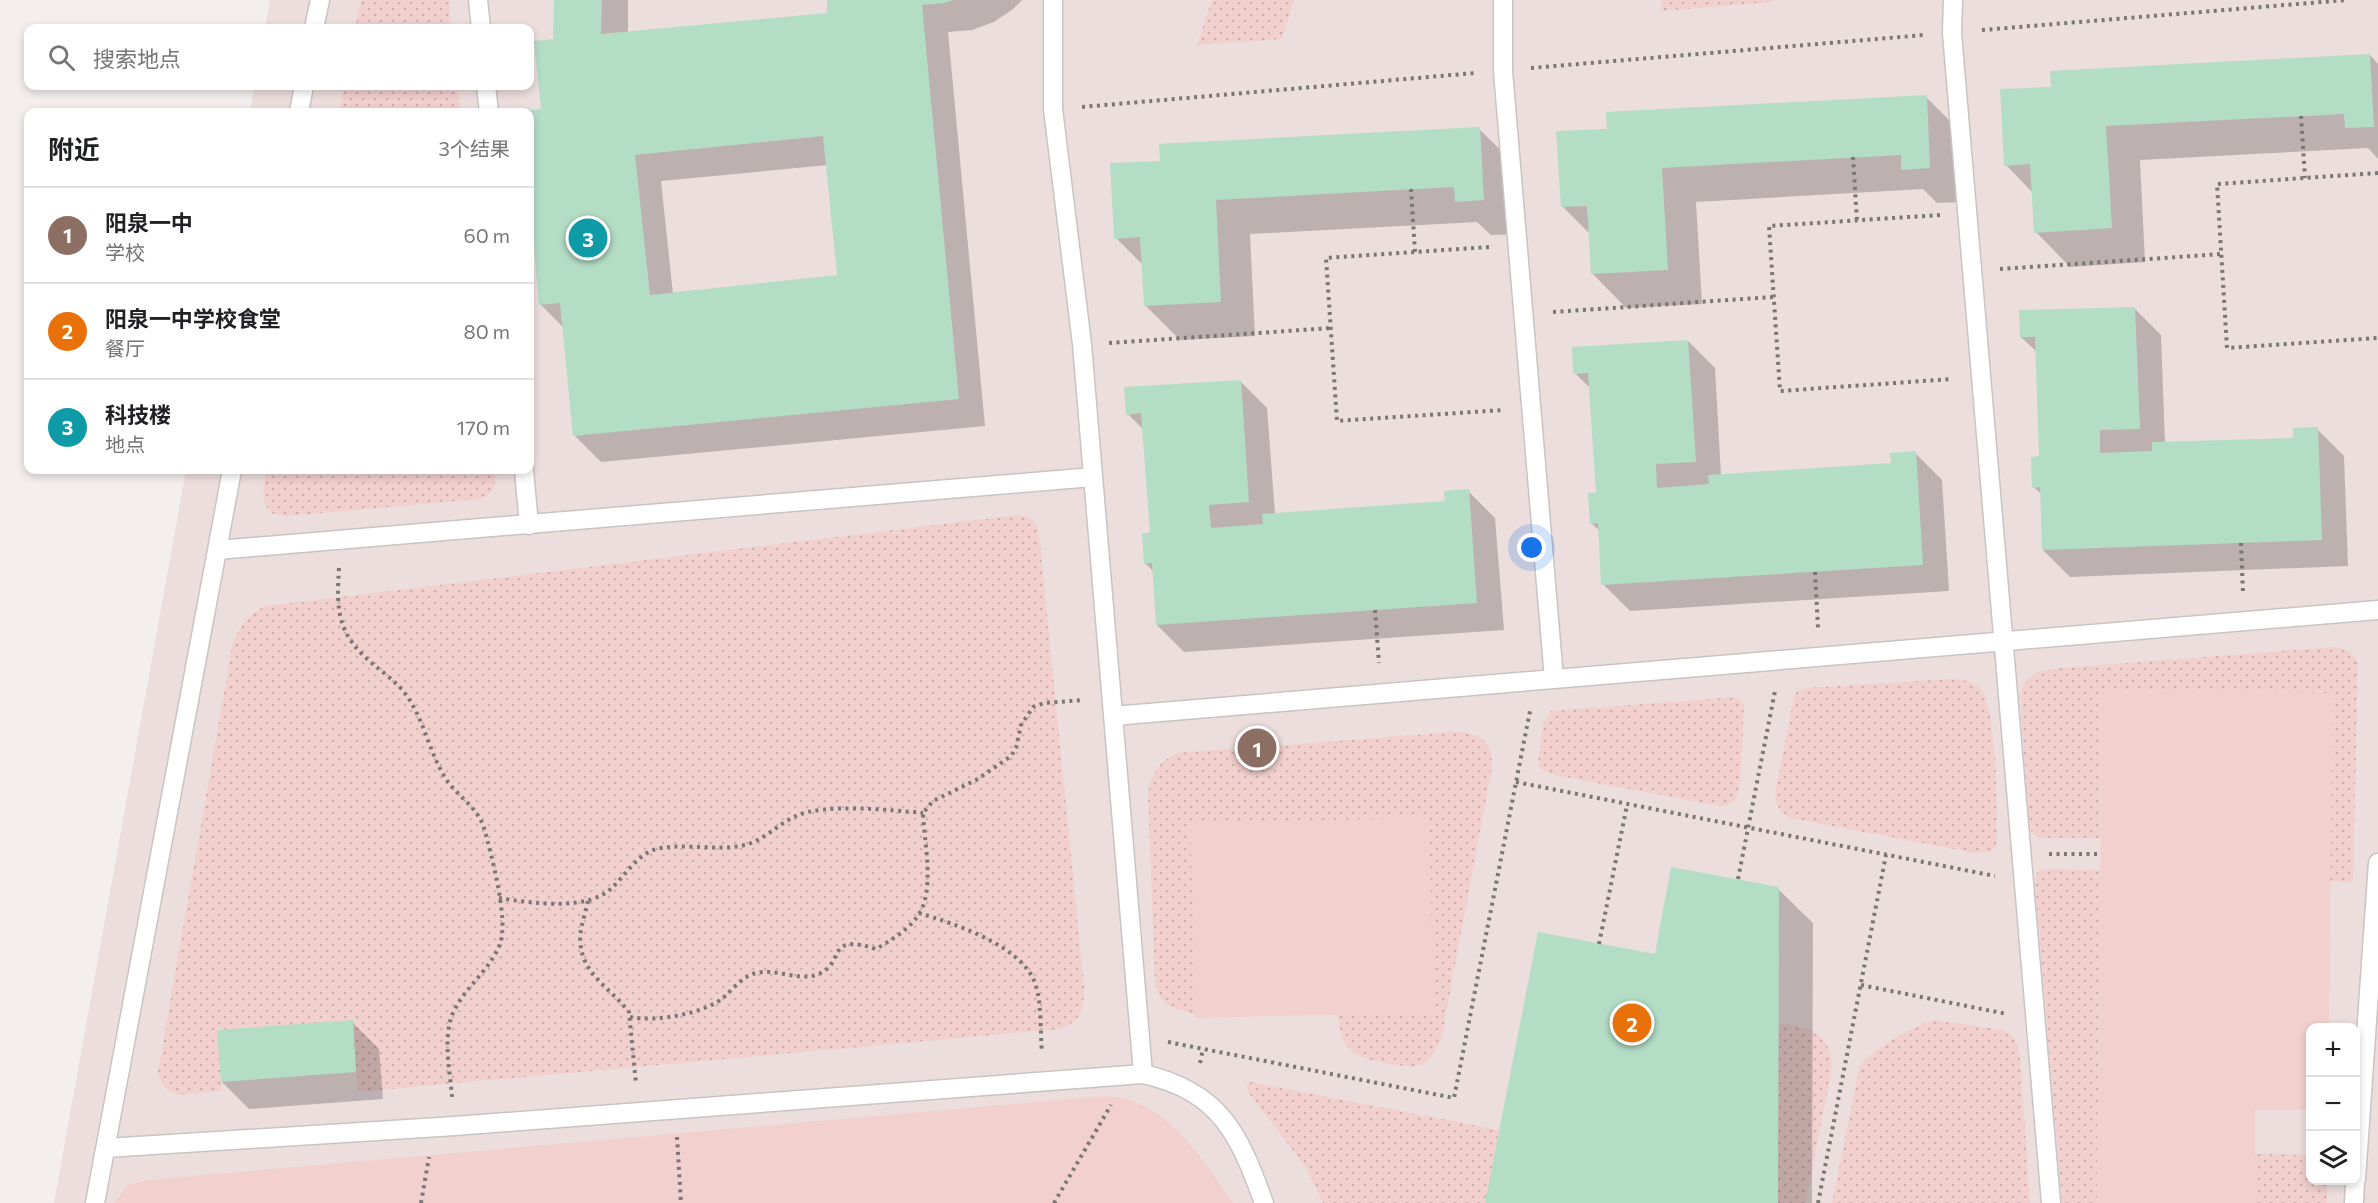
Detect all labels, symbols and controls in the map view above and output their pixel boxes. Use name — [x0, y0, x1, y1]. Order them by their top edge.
search box — [24, 24, 534, 90]
icon: search — [45, 41, 78, 74]
text: 搜索地点 — [93, 45, 181, 72]
text: 附近 — [48, 133, 100, 164]
text: 3个结果 — [439, 136, 510, 160]
text: 阳泉一中 — [105, 209, 193, 236]
pin: 3 — [568, 216, 608, 260]
text: 1 — [63, 223, 72, 247]
text: 60 m — [464, 223, 510, 247]
text: 学校 — [105, 240, 145, 264]
text: 阳泉一中学校食堂 — [105, 305, 281, 332]
text: 2 — [62, 319, 73, 343]
text: 80 m — [464, 319, 510, 343]
text: 餐厅 — [105, 336, 145, 360]
text: 科技楼 — [105, 401, 171, 428]
text: 3 — [62, 415, 73, 439]
text: 170 m — [457, 415, 510, 439]
text: 地点 — [105, 432, 145, 456]
your location — [1517, 533, 1546, 562]
pin: 1 — [1238, 726, 1276, 771]
pin: 2 — [1612, 1000, 1652, 1046]
map controls — [2306, 1023, 2360, 1185]
button: + — [2306, 1023, 2360, 1077]
button: − — [2306, 1077, 2360, 1131]
button: layers — [2306, 1131, 2360, 1185]

